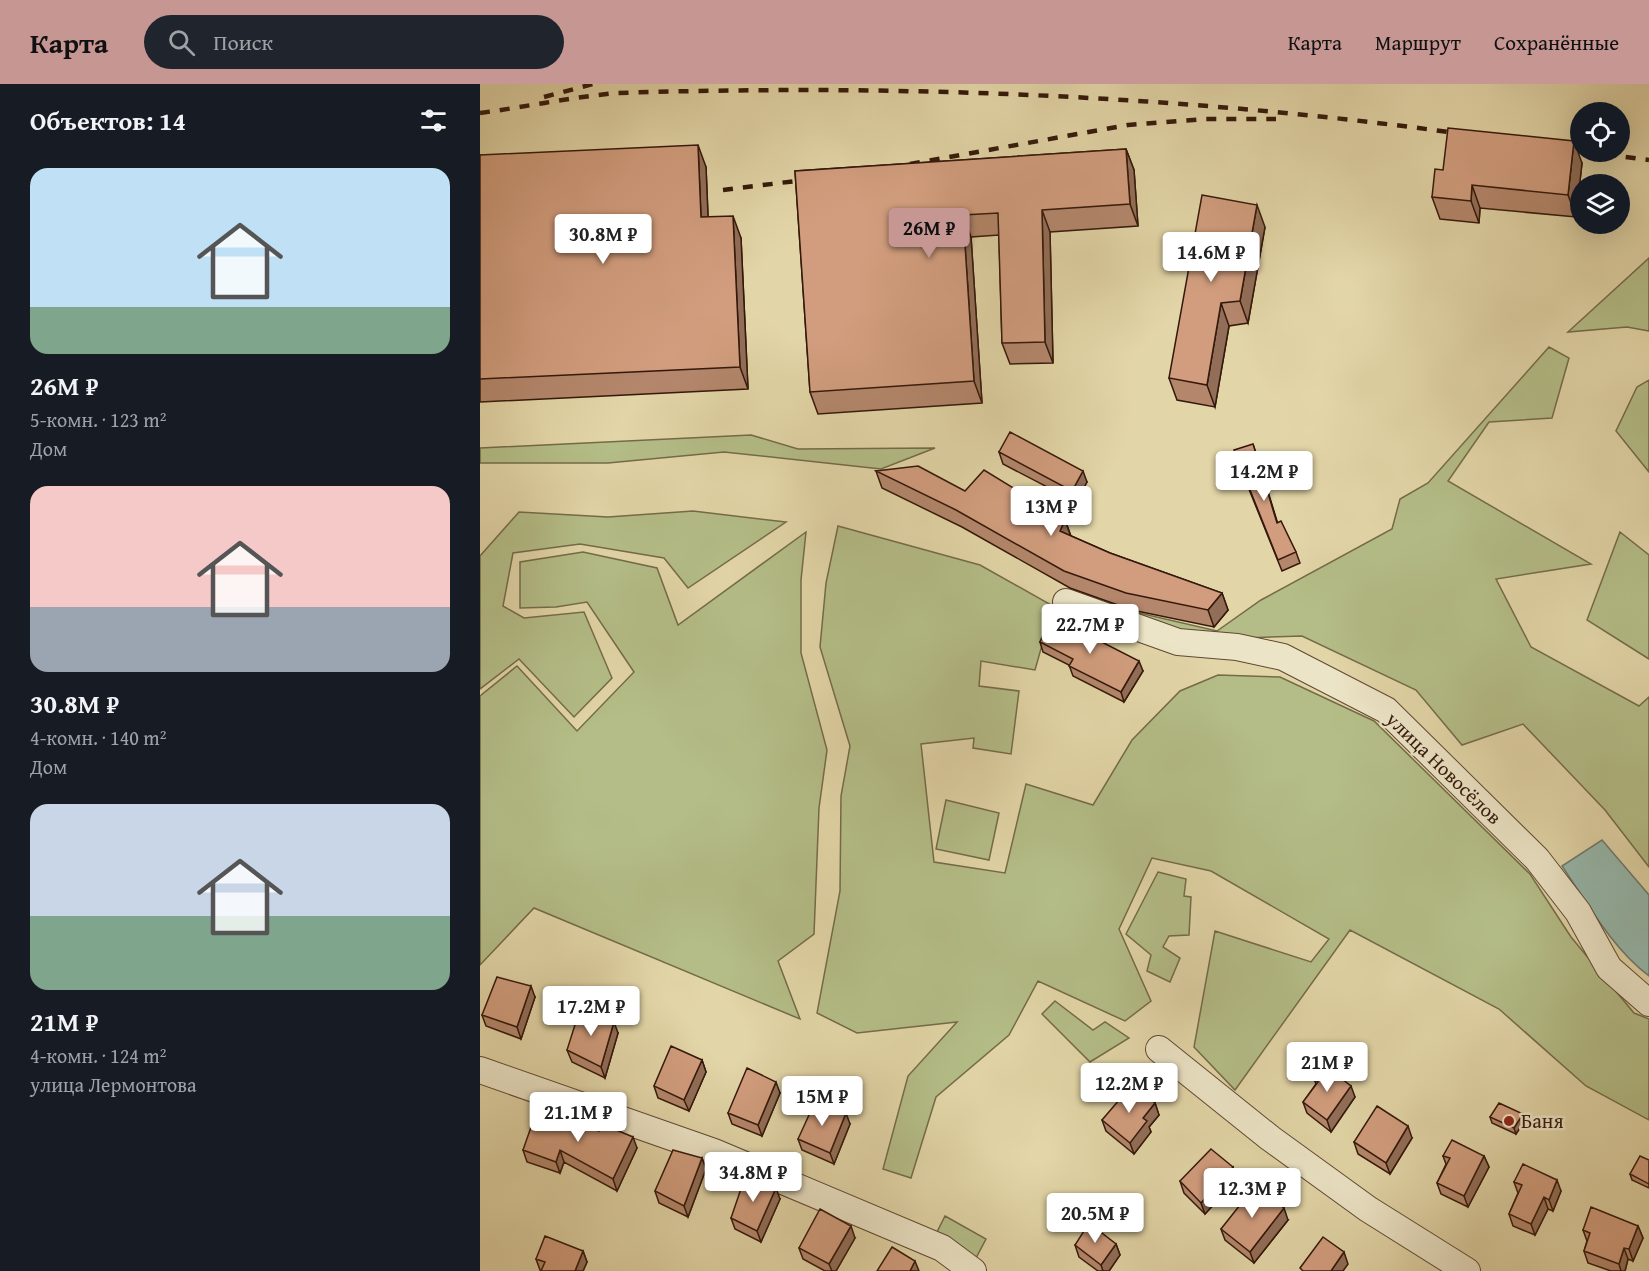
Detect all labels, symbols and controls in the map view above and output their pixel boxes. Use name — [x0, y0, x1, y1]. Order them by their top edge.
search box — [144, 15, 564, 69]
text: Карта — [30, 22, 108, 63]
icon: search — [165, 26, 198, 59]
text: Поиск — [213, 26, 273, 58]
text: Карта — [1288, 27, 1342, 58]
text: Маршрут — [1375, 27, 1461, 58]
text: Сохранённые — [1494, 27, 1619, 58]
text: Объектов: 14 — [30, 101, 186, 140]
map controls — [1570, 102, 1630, 234]
button: locate — [1570, 102, 1630, 162]
icon: filters — [417, 104, 450, 137]
button: layers — [1570, 174, 1630, 234]
icon: home — [186, 207, 294, 315]
pin: 26M ₽ — [887, 208, 971, 259]
text: 26M ₽ — [903, 213, 955, 242]
pin: 30.8M ₽ — [548, 214, 658, 265]
text: 30.8M ₽ — [569, 219, 637, 248]
pin: 14.6M ₽ — [1156, 232, 1266, 283]
text: 14.6M ₽ — [1177, 237, 1245, 266]
text: 26M ₽ — [30, 366, 99, 405]
text: 5-комн. · 123 m² — [30, 405, 166, 434]
text: Дом — [30, 434, 67, 463]
pin: 14.2M ₽ — [1209, 451, 1319, 502]
text: 14.2M ₽ — [1230, 456, 1298, 485]
pin: 13M ₽ — [1009, 486, 1093, 537]
text: 13M ₽ — [1025, 491, 1077, 520]
icon: home — [186, 525, 294, 633]
pin: 22.7M ₽ — [1035, 604, 1145, 655]
text: 22.7M ₽ — [1056, 609, 1124, 638]
text: 30.8M ₽ — [30, 684, 119, 723]
street label: улица Новосёлов — [1379, 704, 1509, 831]
text: 4-комн. · 140 m² — [30, 723, 166, 752]
text: Дом — [30, 752, 67, 781]
icon: home — [186, 843, 294, 951]
pin: 17.2M ₽ — [536, 986, 646, 1037]
text: 17.2M ₽ — [557, 991, 625, 1020]
text: 21M ₽ — [30, 1002, 99, 1041]
text: 4-комн. · 124 m² — [30, 1041, 166, 1070]
pin: 21M ₽ — [1285, 1042, 1369, 1093]
text: 21M ₽ — [1301, 1047, 1353, 1076]
pin: 12.2M ₽ — [1074, 1063, 1184, 1114]
text: 12.2M ₽ — [1095, 1068, 1163, 1097]
text: улица Лермонтова — [30, 1070, 197, 1099]
pin: 15M ₽ — [780, 1076, 864, 1127]
text: 15M ₽ — [796, 1081, 848, 1110]
pin: 21.1M ₽ — [523, 1092, 633, 1143]
text: 21.1M ₽ — [544, 1097, 612, 1126]
place label: Баня — [1521, 1106, 1564, 1135]
marker: Баня — [1502, 1114, 1516, 1128]
pin: 34.8M ₽ — [698, 1152, 808, 1203]
text: 34.8M ₽ — [719, 1157, 787, 1186]
pin: 12.3M ₽ — [1197, 1168, 1307, 1219]
text: 12.3M ₽ — [1218, 1173, 1286, 1202]
pin: 20.5M ₽ — [1040, 1193, 1150, 1244]
text: 20.5M ₽ — [1061, 1198, 1129, 1227]

